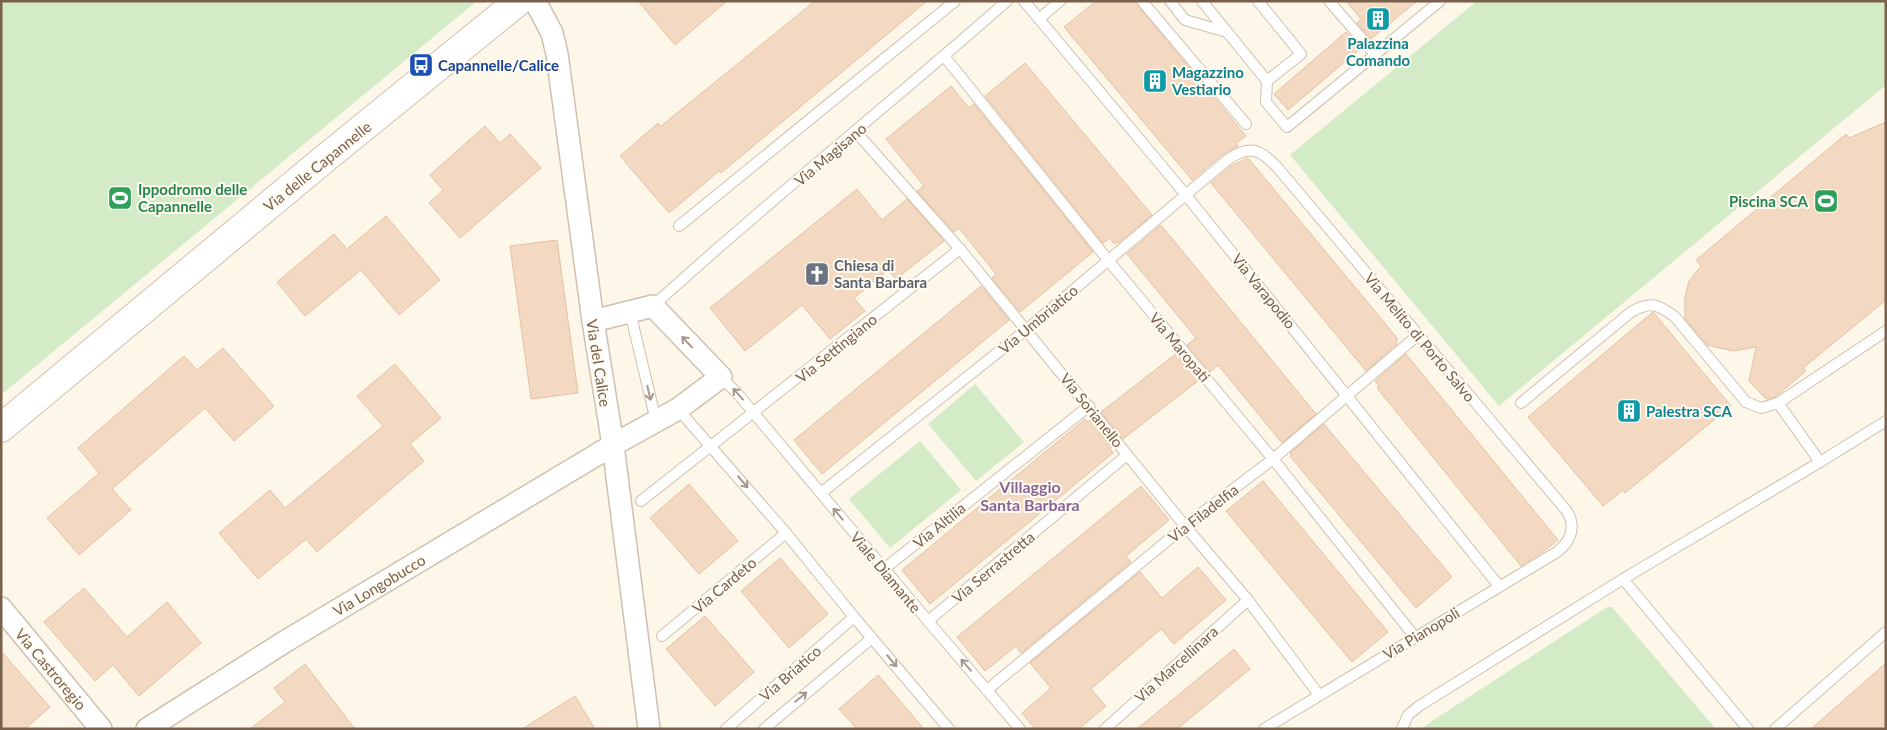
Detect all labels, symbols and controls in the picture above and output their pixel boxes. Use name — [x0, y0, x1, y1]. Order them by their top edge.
building icon: Palazzina Comando — [1365, 6, 1391, 32]
place label: Palazzina Comando — [1346, 34, 1410, 69]
bus stop icon: Capannelle/Calice — [408, 52, 434, 78]
place label: Capannelle/Calice — [438, 56, 559, 74]
place label: Magazzino Vestiario — [1171, 63, 1244, 98]
building icon: Magazzino Vestiario — [1142, 68, 1168, 94]
street label: Via delle Capannelle — [260, 117, 374, 215]
street label: Via Magisano — [790, 119, 870, 189]
place label: Ippodromo delle Capannelle — [138, 180, 247, 215]
sports icon: Ippodromo delle Capannelle — [107, 185, 133, 211]
sports icon: Piscina SCA — [1813, 188, 1839, 214]
place label: Piscina SCA — [1729, 192, 1809, 210]
street label: Via Varapodio — [1228, 250, 1300, 332]
place label: Chiesa di Santa Barbara — [834, 256, 927, 291]
church icon: Chiesa di Santa Barbara — [804, 261, 830, 287]
street label: Via Melito di Porto Salvo — [1361, 269, 1479, 405]
street label: Via Umbriatico — [995, 281, 1081, 357]
street label: Via Maropati — [1146, 309, 1214, 385]
street label: Via Settingiano — [792, 310, 880, 386]
street label: Via del Calice — [583, 318, 615, 408]
one-way arrow — [681, 336, 693, 348]
street label: Via Sorianello — [1057, 369, 1127, 451]
one-way arrow — [645, 385, 654, 401]
one-way arrow — [732, 388, 744, 401]
building icon: Palestra SCA — [1616, 398, 1642, 424]
place label: Palestra SCA — [1646, 402, 1732, 420]
one-way arrow — [737, 476, 748, 489]
district label: Villaggio Santa Barbara — [980, 477, 1080, 514]
street label: Via Filadelfia — [1164, 480, 1242, 546]
street label: Via Altilia — [909, 498, 969, 552]
one-way arrow — [833, 508, 844, 521]
street label: Via Serrastretta — [948, 527, 1038, 607]
street label: Viale Diamante — [847, 528, 925, 616]
street label: Via Longobucco — [330, 550, 428, 620]
street label: Via Cardeto — [688, 553, 760, 617]
street label: Via Pianopoli — [1380, 603, 1462, 663]
street label: Via Marcellinara — [1131, 622, 1221, 706]
street label: Via Castroregio — [12, 625, 90, 713]
street label: Via Briatico — [755, 641, 825, 705]
one-way arrow — [886, 654, 897, 667]
one-way arrow — [960, 659, 971, 672]
one-way arrow — [795, 692, 808, 703]

